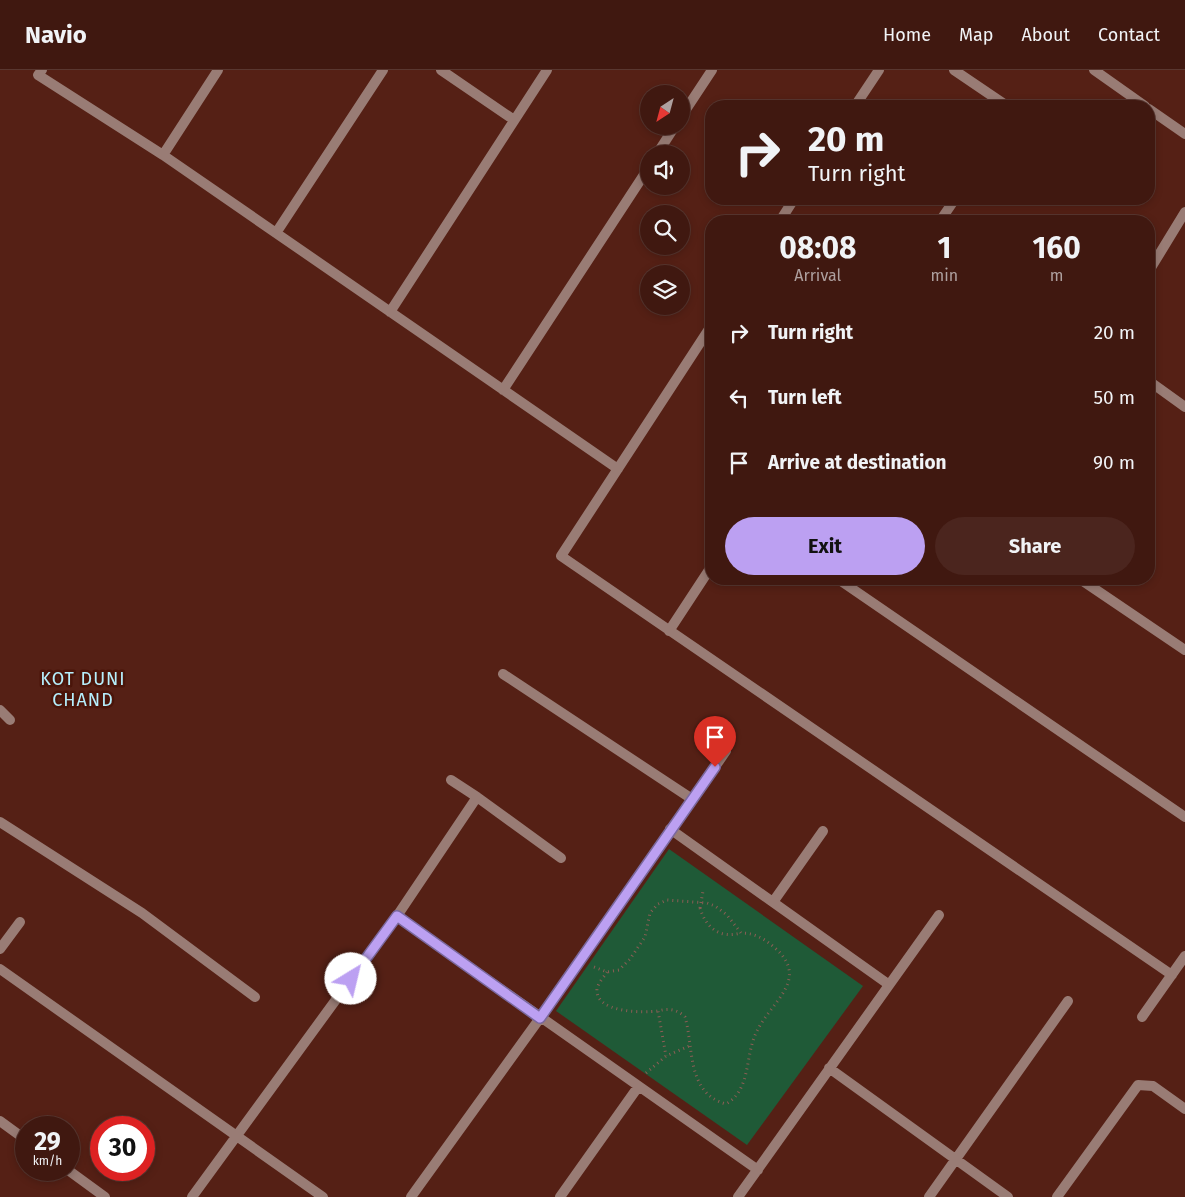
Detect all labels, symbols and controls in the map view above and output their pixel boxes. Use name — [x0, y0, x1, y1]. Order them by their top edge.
text: Navio — [25, 21, 87, 49]
text: Home — [883, 24, 931, 46]
text: Map — [959, 24, 993, 46]
text: About — [1021, 24, 1070, 46]
text: Contact — [1098, 24, 1160, 46]
north arrow — [640, 85, 690, 135]
map controls — [640, 85, 690, 315]
text: 20 m — [808, 118, 884, 160]
icon: right — [725, 120, 790, 185]
button: sound — [640, 145, 690, 195]
text: Turn right — [808, 160, 905, 187]
button: search — [640, 205, 690, 255]
text: 08:08 — [779, 230, 856, 266]
text: 1 — [937, 230, 951, 266]
text: 160 — [1032, 230, 1081, 266]
button: layers — [640, 265, 690, 315]
text: Arrival — [794, 266, 841, 285]
text: min — [931, 266, 958, 285]
text: m — [1050, 266, 1063, 285]
icon: right — [725, 319, 753, 347]
text: Turn right — [768, 321, 853, 344]
text: 20 m — [1094, 321, 1135, 344]
icon: left — [725, 384, 753, 412]
text: Turn left — [768, 386, 842, 409]
text: 50 m — [1094, 386, 1135, 409]
icon: arrive — [725, 449, 753, 477]
text: Arrive at destination — [768, 451, 947, 474]
text: 90 m — [1093, 451, 1135, 474]
button: Exit — [725, 517, 925, 575]
button: Share — [935, 517, 1135, 575]
district label: KOT DUNI CHAND — [40, 668, 126, 711]
pin — [694, 716, 736, 767]
icon: arrive — [701, 723, 729, 751]
position arrow — [324, 952, 376, 1004]
speed limit sign: 30 — [90, 1116, 155, 1181]
text: 29 — [34, 1127, 61, 1157]
text: km/h — [33, 1154, 62, 1168]

